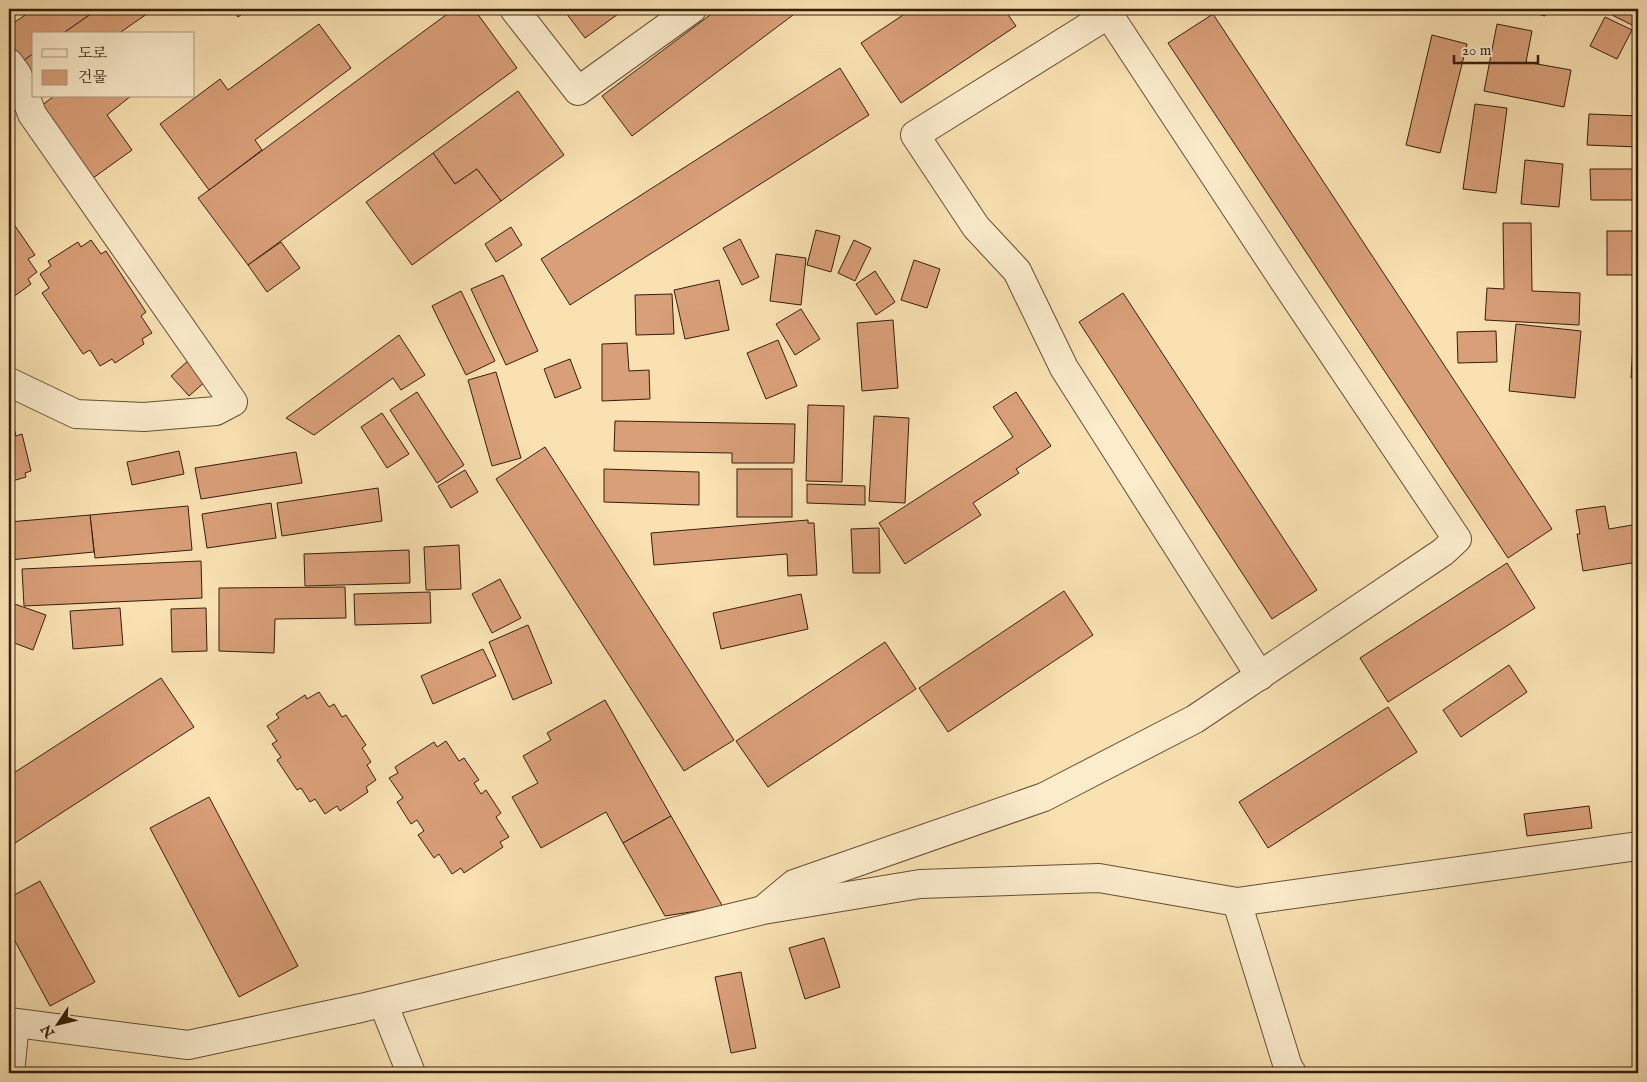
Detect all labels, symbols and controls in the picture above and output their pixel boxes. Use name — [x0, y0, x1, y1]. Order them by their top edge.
legend — [32, 32, 195, 98]
scale bar — [1454, 32, 1538, 64]
text: 20 m — [1462, 41, 1492, 60]
text: 도로 — [78, 44, 107, 63]
text: 건물 — [78, 68, 107, 87]
north arrow — [32, 1000, 82, 1050]
text: N — [37, 1021, 60, 1042]

